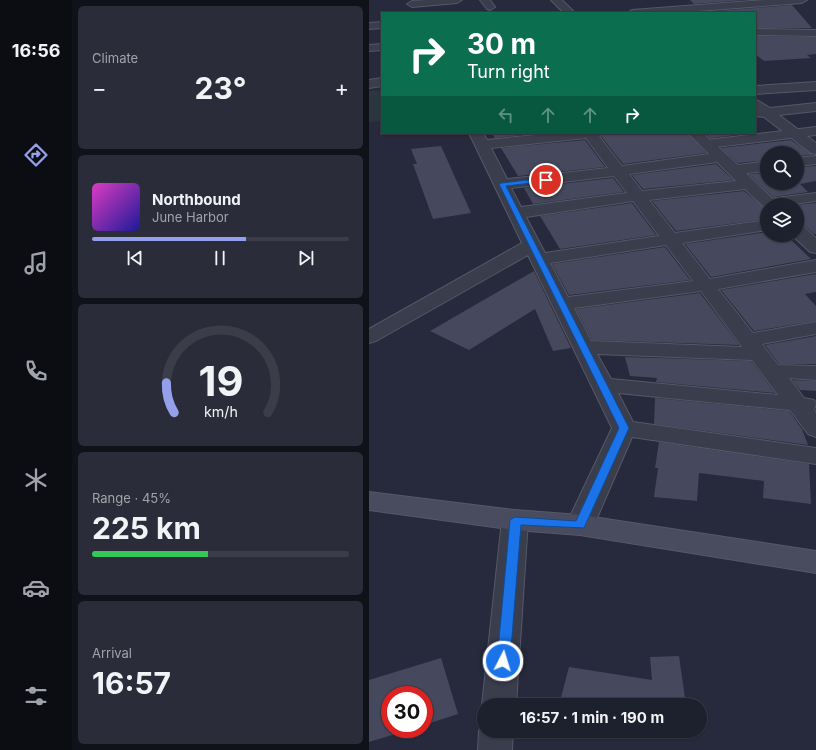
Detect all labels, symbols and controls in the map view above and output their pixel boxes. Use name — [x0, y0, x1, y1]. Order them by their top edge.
text: 30 m — [467, 27, 536, 61]
icon: right — [401, 28, 453, 80]
text: 16:56 — [12, 40, 60, 61]
text: Climate — [92, 50, 138, 66]
text: Turn right — [467, 61, 550, 82]
text: 23° — [195, 70, 246, 106]
text: − — [92, 75, 107, 101]
text: + — [334, 75, 349, 101]
icon: left — [495, 104, 517, 126]
icon: ahead — [537, 104, 559, 126]
icon: ahead — [579, 104, 601, 126]
icon: right — [621, 104, 643, 126]
icon: directions — [22, 141, 50, 169]
map controls — [760, 146, 804, 242]
button: search — [760, 146, 804, 190]
pin — [529, 163, 563, 197]
icon: arrive — [535, 169, 557, 191]
text: Northbound — [152, 190, 241, 209]
button: layers — [760, 198, 804, 242]
text: June Harbor — [152, 209, 229, 225]
icon: previous — [124, 247, 146, 269]
icon: pause — [209, 247, 231, 269]
icon: next — [295, 247, 317, 269]
icon: music — [22, 249, 50, 277]
text: 19 — [198, 356, 243, 406]
icon: phone — [22, 357, 50, 385]
text: km/h — [204, 403, 237, 420]
icon: climate — [22, 466, 50, 494]
text: Range · 45% — [92, 490, 171, 506]
text: 225 km — [92, 510, 201, 546]
icon: car — [22, 574, 50, 602]
position arrow — [482, 640, 524, 682]
text: Arrival — [92, 645, 132, 661]
text: 16:57 — [92, 665, 171, 701]
icon: filters — [22, 682, 50, 710]
speed limit sign: 30 — [381, 686, 433, 738]
text: 16:57 · 1 min · 190 m — [520, 708, 664, 727]

